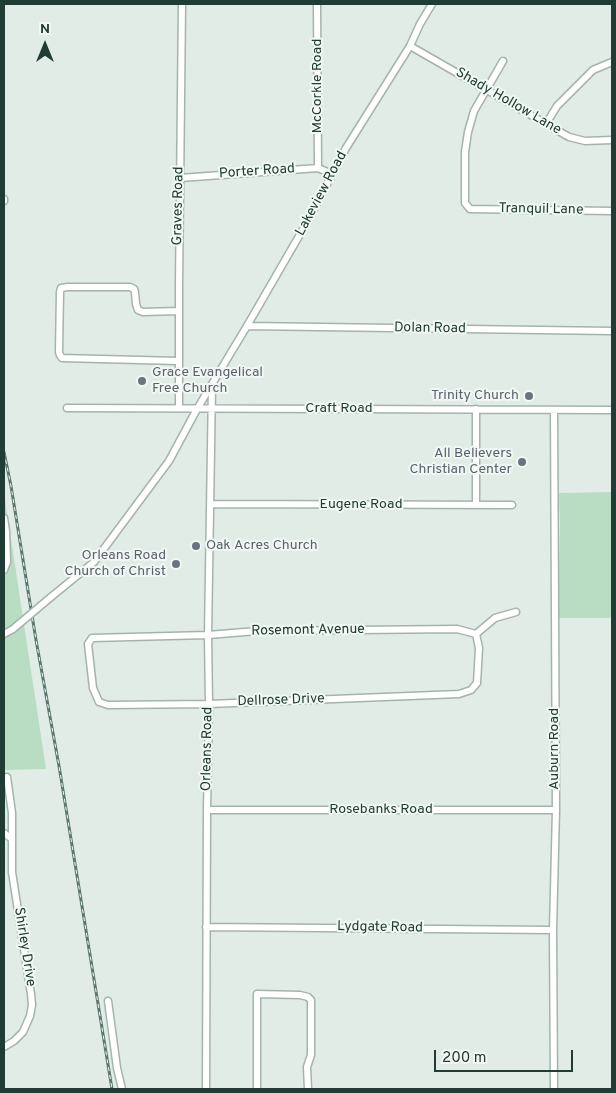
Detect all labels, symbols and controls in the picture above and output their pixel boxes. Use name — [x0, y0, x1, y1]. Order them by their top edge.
north arrow — [20, 20, 70, 70]
text: N — [40, 21, 50, 38]
street label: McCorkle Road — [310, 39, 326, 133]
street label: Shady Hollow Lane — [452, 65, 564, 139]
street label: Lakeview Road — [293, 149, 351, 239]
street label: Porter Road — [218, 161, 296, 183]
street label: Graves Road — [170, 166, 188, 246]
street label: Tranquil Lane — [498, 201, 584, 219]
street label: Dolan Road — [394, 320, 466, 338]
place label: Grace Evangelical Free Church — [152, 365, 263, 398]
marker: Grace Evangelical Free Church — [136, 375, 148, 387]
place label: Trinity Church — [431, 388, 519, 404]
marker: Trinity Church — [523, 390, 535, 402]
street label: Craft Road — [305, 401, 373, 417]
place label: All Believers Christian Center — [409, 446, 512, 478]
marker: All Believers Christian Center — [516, 456, 528, 468]
street label: Eugene Road — [319, 497, 403, 513]
place label: Oak Acres Church — [206, 538, 318, 554]
marker: Oak Acres Church — [190, 540, 202, 552]
place label: Orleans Road Church of Christ — [64, 548, 166, 580]
marker: Orleans Road Church of Christ — [170, 558, 182, 570]
street label: Rosemont Avenue — [251, 622, 365, 640]
street label: Dellrose Drive — [237, 691, 325, 711]
street label: Orleans Road — [199, 707, 217, 791]
street label: Auburn Road — [547, 708, 563, 790]
street label: Rosebanks Road — [329, 802, 433, 818]
street label: Shirley Drive — [9, 906, 39, 988]
street label: Lydgate Road — [337, 919, 423, 937]
scale bar — [436, 1040, 575, 1072]
text: 200 m — [442, 1049, 487, 1068]

